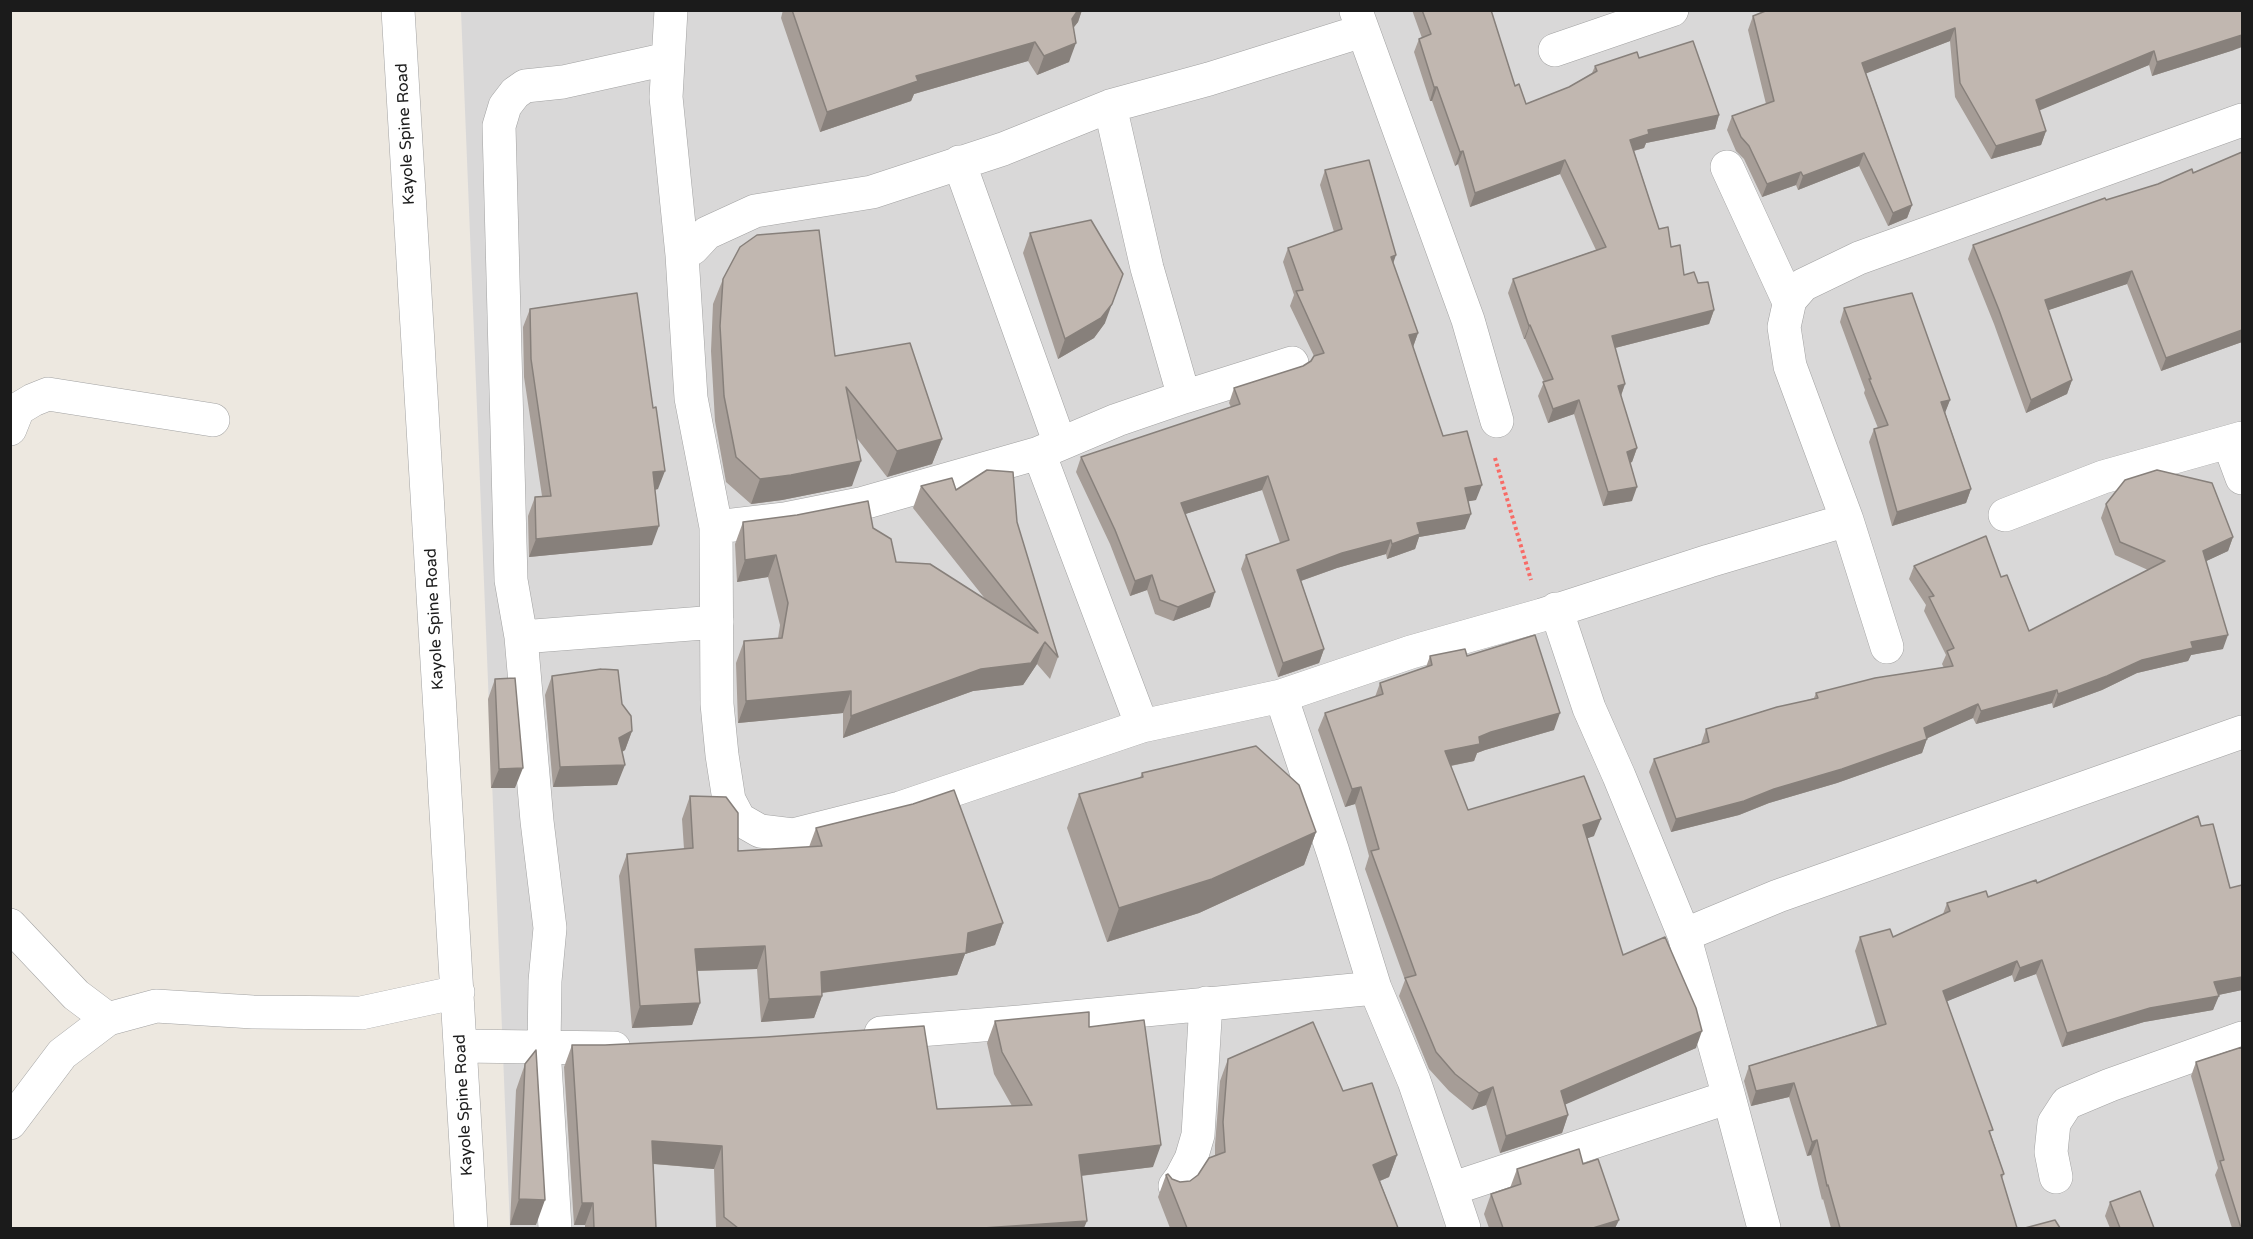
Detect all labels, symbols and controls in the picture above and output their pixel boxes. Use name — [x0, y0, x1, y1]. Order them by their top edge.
street label: Kayole Spine Road — [393, 63, 419, 205]
street label: Kayole Spine Road — [422, 548, 448, 690]
street label: Kayole Spine Road — [451, 1034, 477, 1176]

